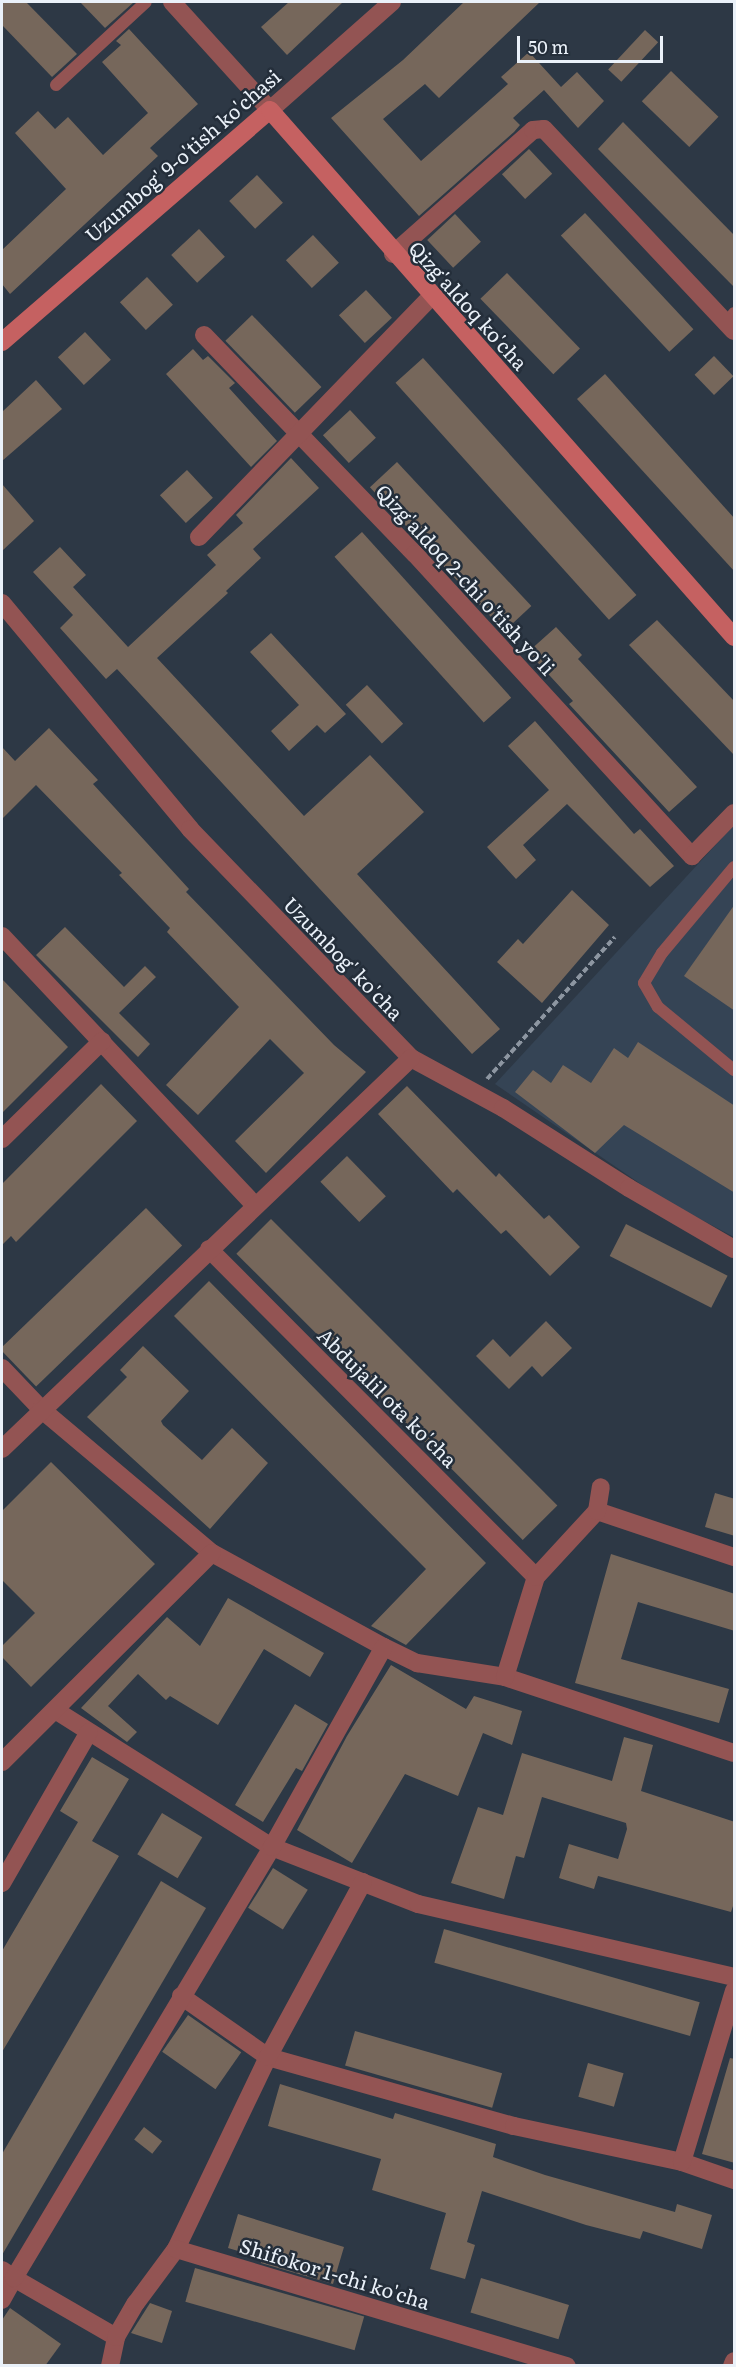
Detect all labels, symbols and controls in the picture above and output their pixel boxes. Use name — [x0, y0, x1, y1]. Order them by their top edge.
scale bar — [520, 24, 666, 62]
text: 50 m — [528, 33, 569, 60]
street label: Uzumbog' 9-o'tish ko'chasi — [80, 64, 284, 246]
street label: Qizg'aldoq ko'cha — [405, 236, 533, 374]
street label: Qizg'aldoq 2-chi o'tish yo'li — [371, 479, 561, 679]
street label: Uzumbog' ko'cha — [279, 892, 409, 1024]
street label: Abdujalil ota ko'cha — [313, 1322, 463, 1472]
street label: Shifokor 1-chi ko'cha — [237, 2233, 433, 2313]

